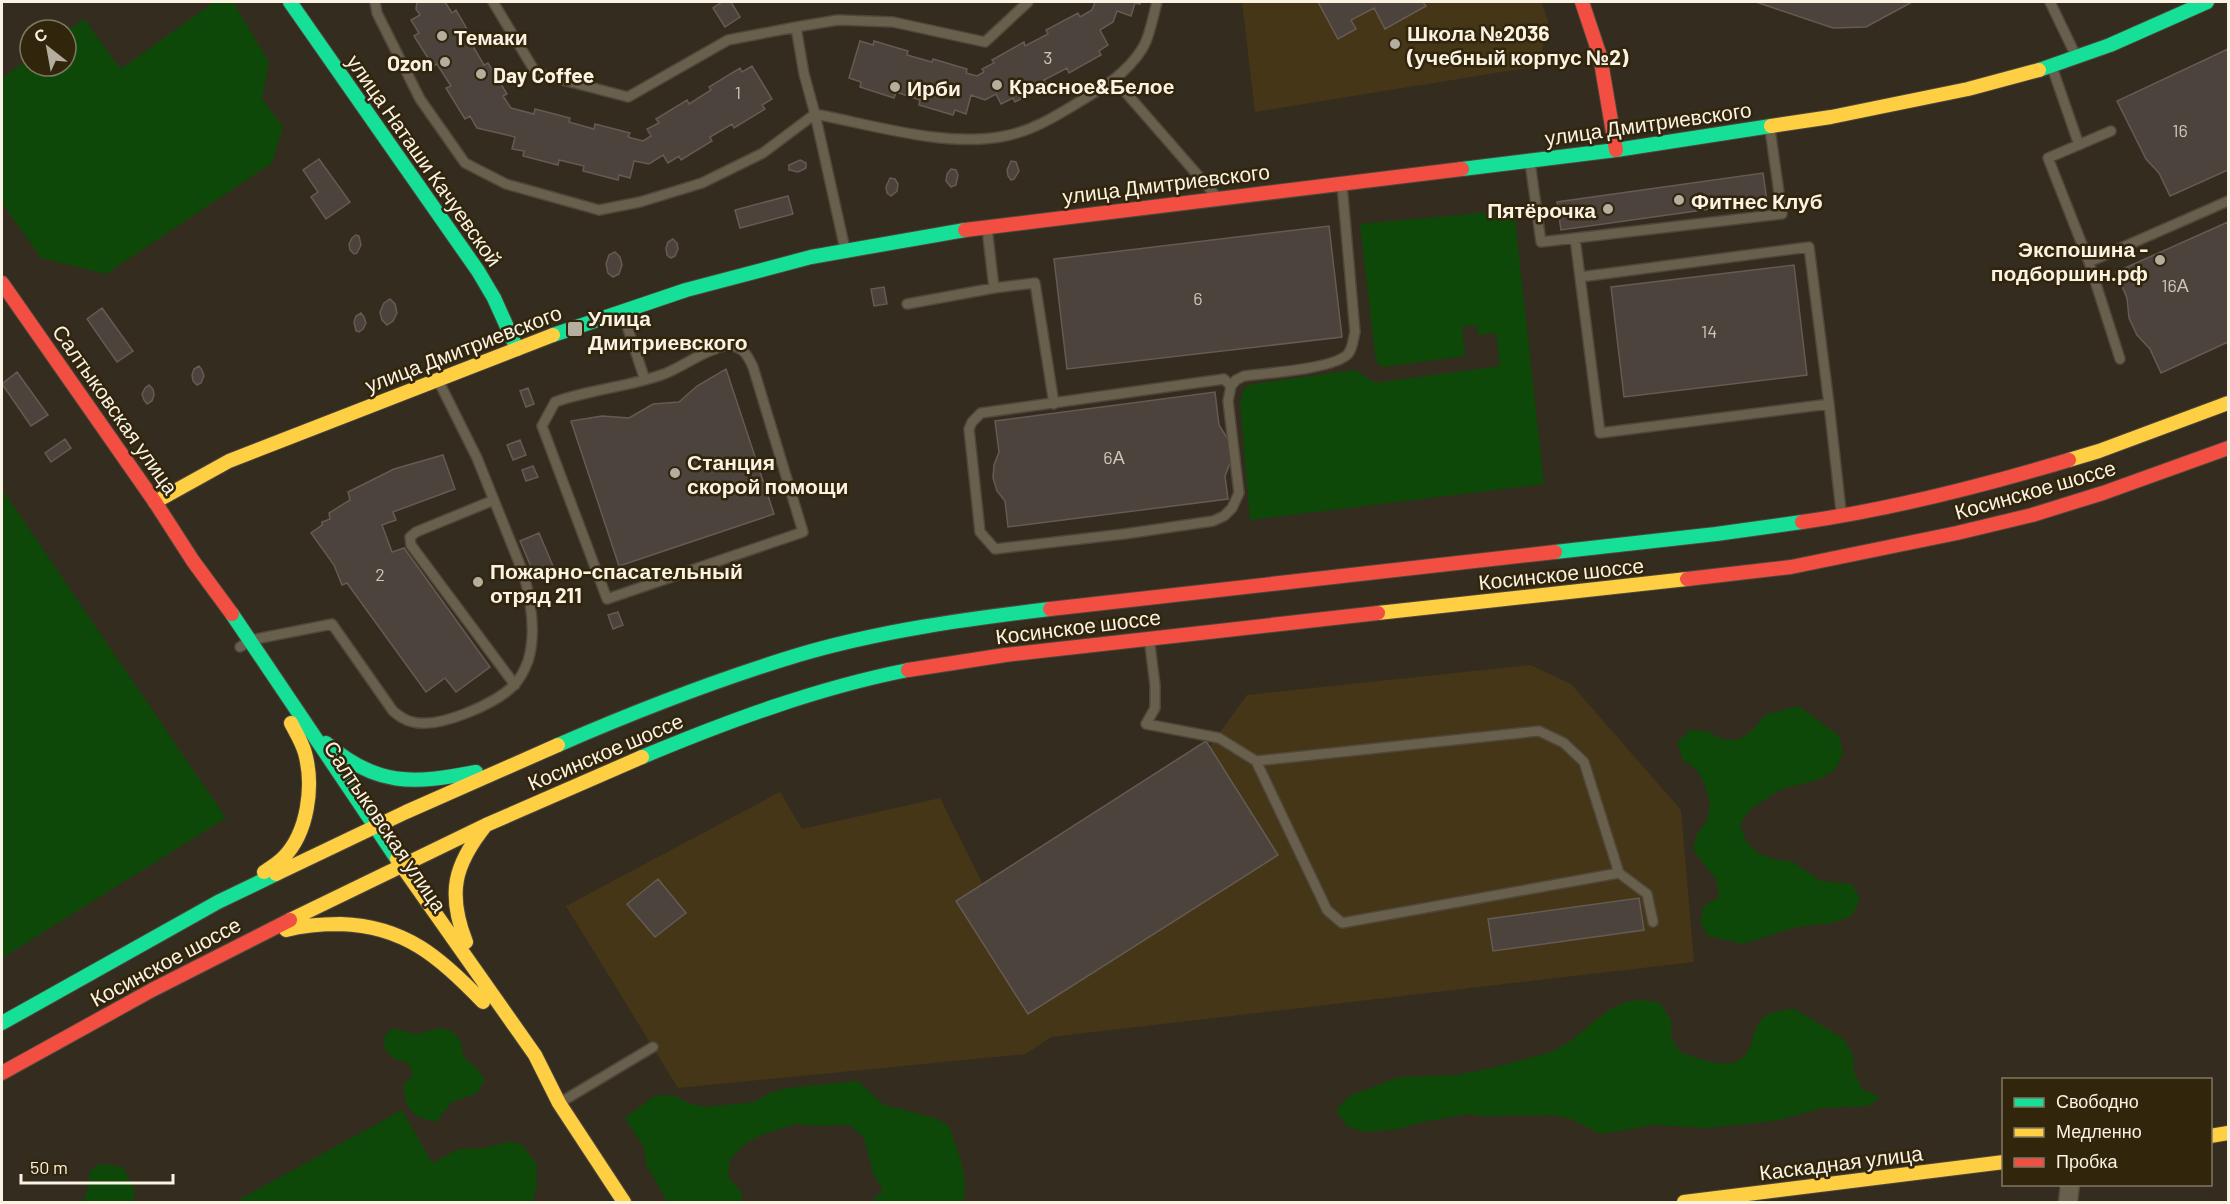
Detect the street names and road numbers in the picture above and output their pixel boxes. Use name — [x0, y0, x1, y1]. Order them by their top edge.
street label: улица Наташи Качуевской — [342, 49, 508, 271]
street label: улица Дмитриевского — [1543, 96, 1753, 150]
street label: улица Дмитриевского — [1061, 158, 1271, 208]
street label: улица Дмитриевского — [361, 299, 565, 397]
street label: Салтыковская улица — [48, 319, 184, 499]
street label: Косинское шоссе — [1952, 454, 2118, 524]
street label: Косинское шоссе — [1477, 552, 1645, 594]
street label: Косинское шоссе — [994, 603, 1162, 649]
street label: Косинское шоссе — [524, 707, 686, 795]
street label: Салтыковская улица — [319, 736, 453, 917]
street label: Косинское шоссе — [86, 911, 244, 1011]
street label: Каскадная улица — [1758, 1140, 1925, 1184]

